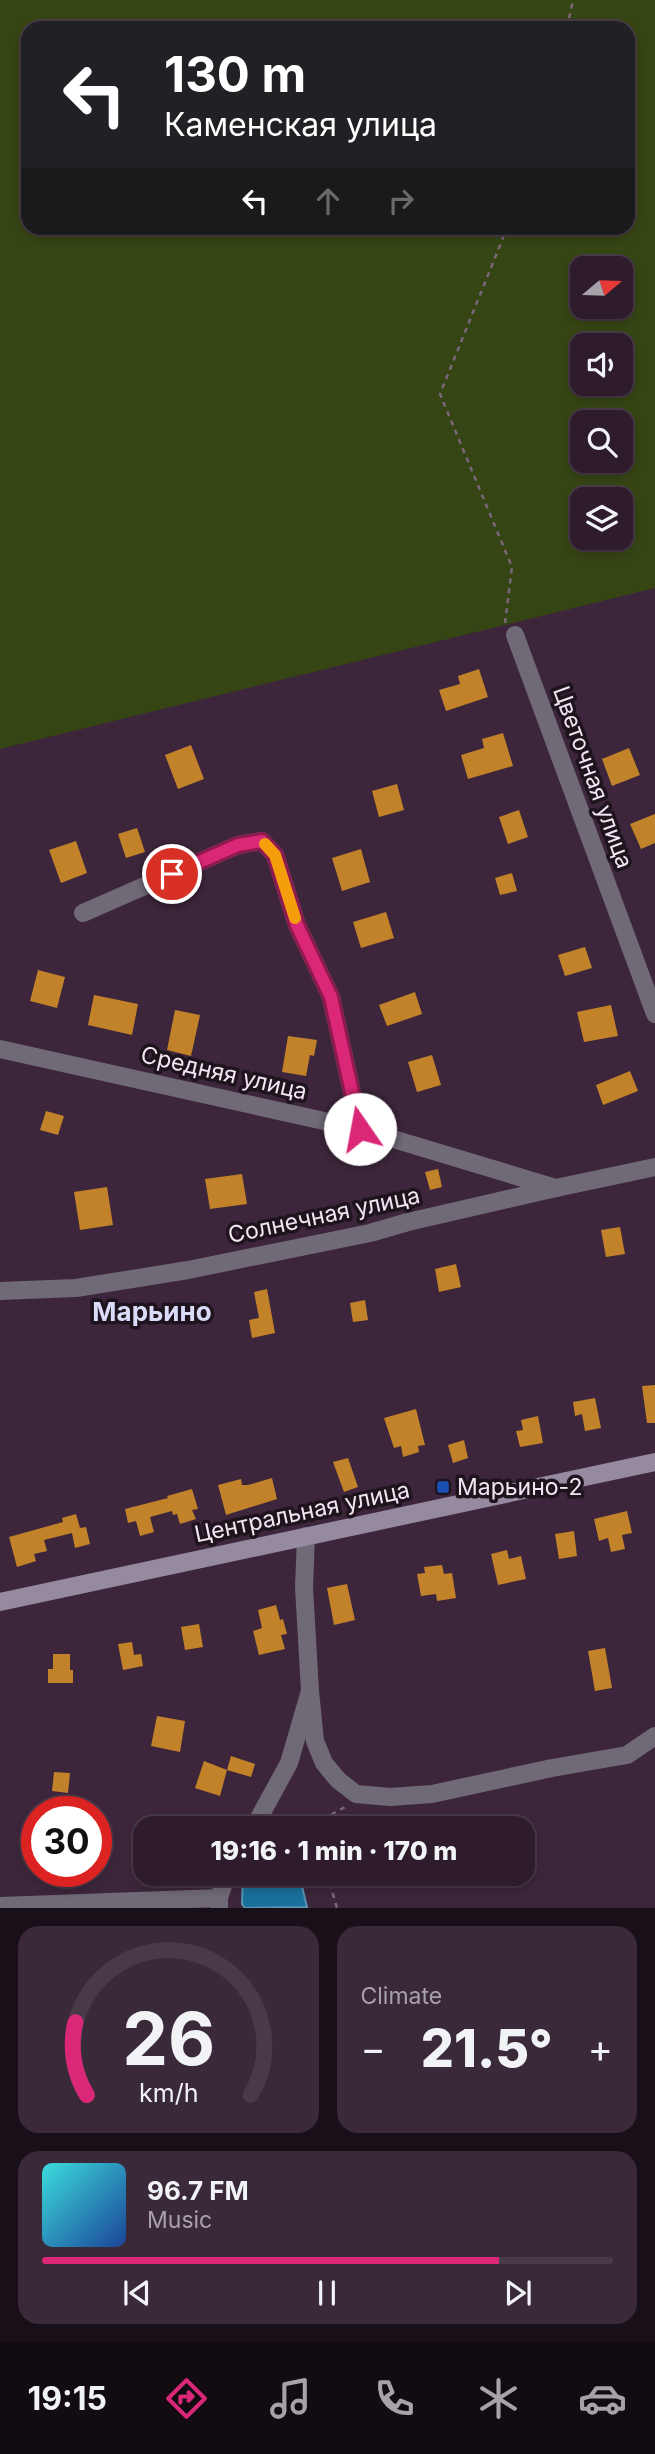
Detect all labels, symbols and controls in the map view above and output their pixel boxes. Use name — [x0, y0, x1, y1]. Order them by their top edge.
text: 130 m — [164, 45, 306, 104]
icon: left — [49, 49, 140, 140]
text: Каменская улица — [164, 105, 437, 144]
icon: left — [236, 182, 274, 220]
icon: ahead — [309, 182, 347, 220]
icon: right — [382, 182, 420, 220]
north arrow — [570, 256, 634, 318]
map controls — [570, 256, 633, 550]
button: sound — [570, 333, 633, 396]
button: search — [570, 410, 633, 473]
button: layers — [570, 487, 633, 550]
street label: Цветочная улица — [547, 682, 639, 872]
pin — [142, 844, 202, 904]
icon: arrive — [153, 855, 191, 893]
street label: Средняя улица — [138, 1040, 310, 1106]
position arrow — [323, 1092, 397, 1166]
street label: Солнечная улица — [226, 1181, 422, 1249]
district label: Марьино — [92, 1296, 212, 1327]
place label: Марьино-2 — [457, 1473, 582, 1501]
street label: Центральная улица — [192, 1476, 412, 1548]
marker: Марьино-2 — [435, 1479, 451, 1495]
speed limit sign: 30 — [21, 1796, 112, 1887]
text: 19:16 · 1 min · 170 m — [211, 1835, 457, 1866]
text: Climate — [361, 1982, 442, 2010]
text: 26 — [122, 1995, 215, 2084]
text: 21.5° — [421, 2017, 553, 2080]
text: − — [361, 2025, 386, 2071]
text: + — [588, 2025, 613, 2071]
text: km/h — [139, 2078, 198, 2108]
text: 96.7 FM — [147, 2175, 249, 2206]
text: Music — [147, 2206, 212, 2234]
icon: previous — [118, 2274, 156, 2312]
icon: pause — [308, 2274, 346, 2312]
icon: next — [499, 2274, 537, 2312]
icon: directions — [162, 2374, 211, 2423]
icon: music — [266, 2374, 315, 2423]
icon: phone — [370, 2374, 419, 2423]
icon: climate — [474, 2374, 523, 2423]
icon: car — [578, 2374, 627, 2423]
text: 19:15 — [28, 2379, 107, 2418]

